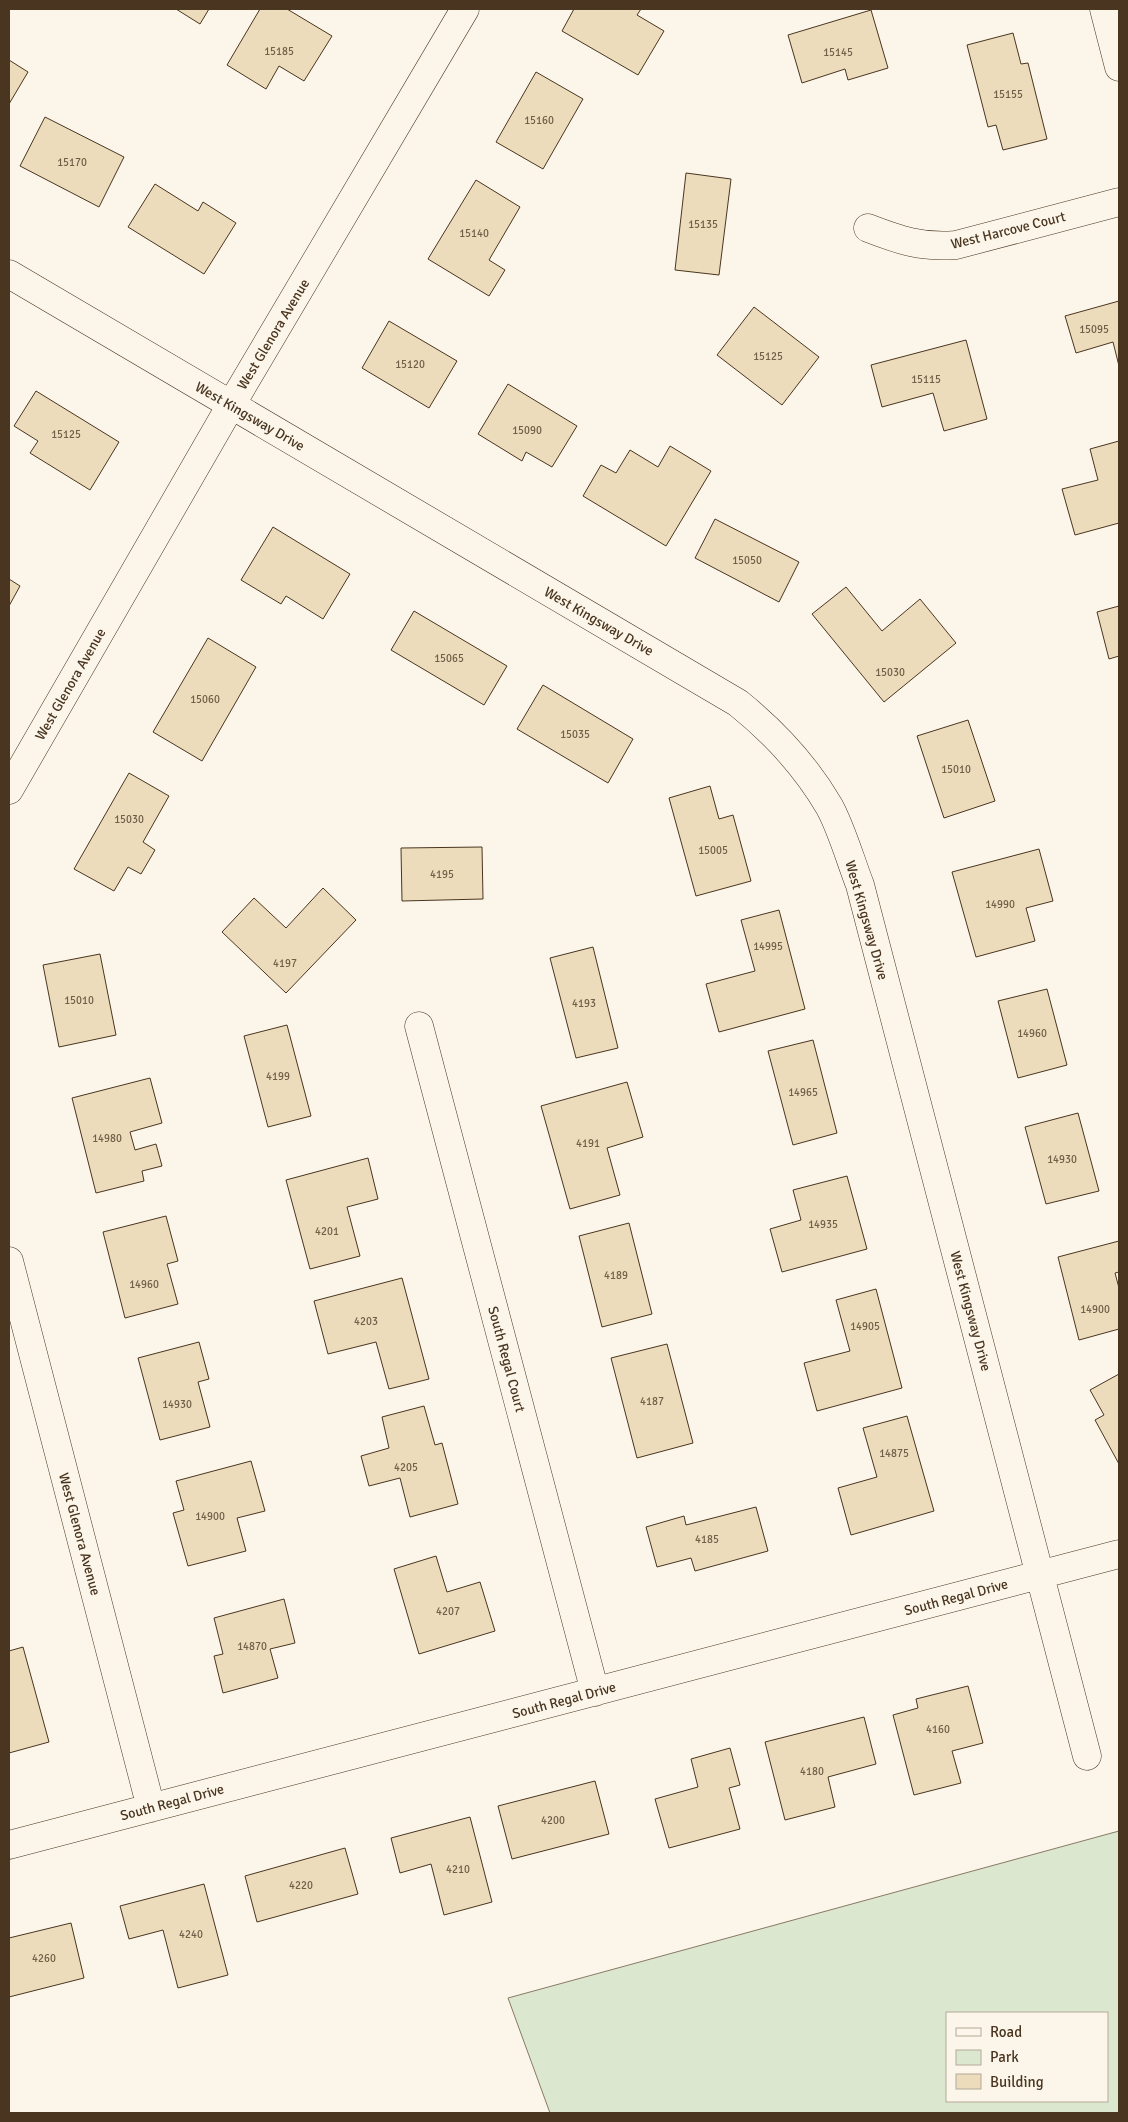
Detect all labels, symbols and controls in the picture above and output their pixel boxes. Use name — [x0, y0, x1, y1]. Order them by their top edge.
house number: 15185 — [264, 45, 294, 58]
house number: 15145 — [823, 46, 853, 59]
house number: 15155 — [993, 88, 1023, 101]
house number: 15160 — [524, 114, 554, 127]
house number: 15170 — [57, 156, 87, 169]
street label: West Harcove Court — [949, 208, 1067, 253]
house number: 15135 — [688, 218, 718, 231]
house number: 15140 — [459, 227, 489, 240]
street label: West Glenora Avenue — [234, 276, 313, 393]
house number: 15095 — [1079, 323, 1109, 336]
house number: 15125 — [753, 350, 783, 363]
house number: 15120 — [395, 358, 425, 371]
house number: 15115 — [911, 373, 941, 386]
street label: West Kingsway Drive — [192, 378, 308, 455]
house number: 15090 — [512, 424, 542, 437]
house number: 15125 — [51, 428, 81, 441]
house number: 15050 — [732, 554, 762, 567]
street label: West Kingsway Drive — [541, 583, 657, 660]
street label: West Glenora Avenue — [31, 625, 109, 743]
house number: 15065 — [434, 652, 464, 665]
house number: 15030 — [875, 666, 905, 679]
house number: 15060 — [190, 693, 220, 706]
house number: 15035 — [560, 728, 590, 741]
house number: 15010 — [941, 763, 971, 776]
house number: 15030 — [114, 813, 144, 826]
house number: 15005 — [698, 844, 728, 857]
street label: West Kingsway Drive — [841, 858, 892, 982]
house number: 4195 — [430, 868, 454, 881]
house number: 14990 — [985, 898, 1015, 911]
house number: 14995 — [753, 940, 783, 953]
house number: 4197 — [273, 957, 297, 970]
house number: 15010 — [64, 994, 94, 1007]
house number: 4193 — [572, 997, 596, 1010]
house number: 14960 — [1017, 1027, 1047, 1040]
house number: 4199 — [266, 1070, 290, 1083]
house number: 14965 — [788, 1086, 818, 1099]
house number: 14980 — [92, 1132, 122, 1145]
house number: 4191 — [576, 1137, 600, 1150]
house number: 14930 — [1047, 1153, 1077, 1166]
house number: 14935 — [808, 1218, 838, 1231]
house number: 4201 — [315, 1225, 339, 1238]
street label: West Kingsway Drive — [946, 1249, 995, 1373]
house number: 4189 — [604, 1269, 628, 1282]
house number: 14960 — [129, 1278, 159, 1291]
house number: 14900 — [1080, 1303, 1110, 1316]
street label: South Regal Court — [484, 1304, 529, 1414]
house number: 4203 — [354, 1315, 378, 1328]
house number: 14905 — [850, 1320, 880, 1333]
house number: 4187 — [640, 1395, 664, 1408]
house number: 14930 — [162, 1398, 192, 1411]
house number: 14875 — [879, 1447, 909, 1460]
house number: 4205 — [394, 1461, 418, 1474]
street label: West Glenora Avenue — [55, 1471, 104, 1597]
house number: 14900 — [195, 1510, 225, 1523]
house number: 4185 — [695, 1533, 719, 1546]
street label: South Regal Drive — [902, 1575, 1010, 1619]
house number: 4207 — [436, 1605, 460, 1618]
house number: 14870 — [237, 1640, 267, 1653]
street label: South Regal Drive — [510, 1678, 618, 1722]
house number: 4160 — [926, 1723, 950, 1736]
house number: 4180 — [800, 1765, 824, 1778]
street label: South Regal Drive — [118, 1780, 226, 1824]
house number: 4200 — [541, 1814, 565, 1827]
house number: 4210 — [446, 1863, 470, 1876]
house number: 4220 — [289, 1879, 313, 1892]
house number: 4240 — [179, 1928, 203, 1941]
house number: 4260 — [32, 1952, 56, 1965]
legend — [946, 2012, 1108, 2102]
text: Road — [990, 2023, 1022, 2041]
text: Park — [990, 2048, 1019, 2066]
text: Building — [990, 2073, 1044, 2091]

